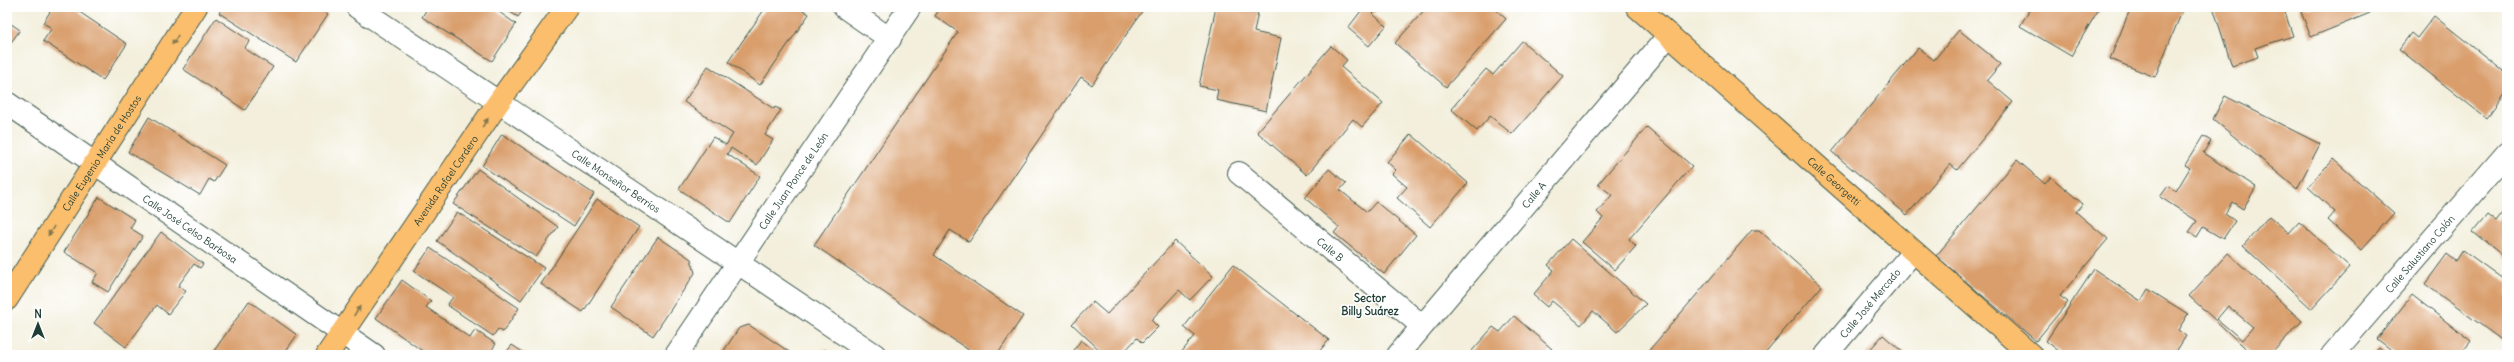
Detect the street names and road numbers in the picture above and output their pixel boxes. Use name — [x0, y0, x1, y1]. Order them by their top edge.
street label: Calle Eugenio María de Hostos — [59, 92, 144, 213]
street label: Calle Juan Ponce de León — [756, 129, 831, 232]
street label: Avenida Rafael Cordero — [410, 132, 481, 228]
street label: Calle Monseñor Berríos — [569, 146, 663, 216]
street label: Calle Georgetti — [1805, 154, 1863, 208]
street label: Calle A — [1519, 178, 1549, 211]
street label: Calle José Celso Barbosa — [140, 192, 240, 266]
street label: Calle Salustiano Colón — [2382, 212, 2457, 296]
street label: Calle B — [1314, 234, 1347, 265]
street label: Calle José Mercado — [1837, 265, 1903, 341]

